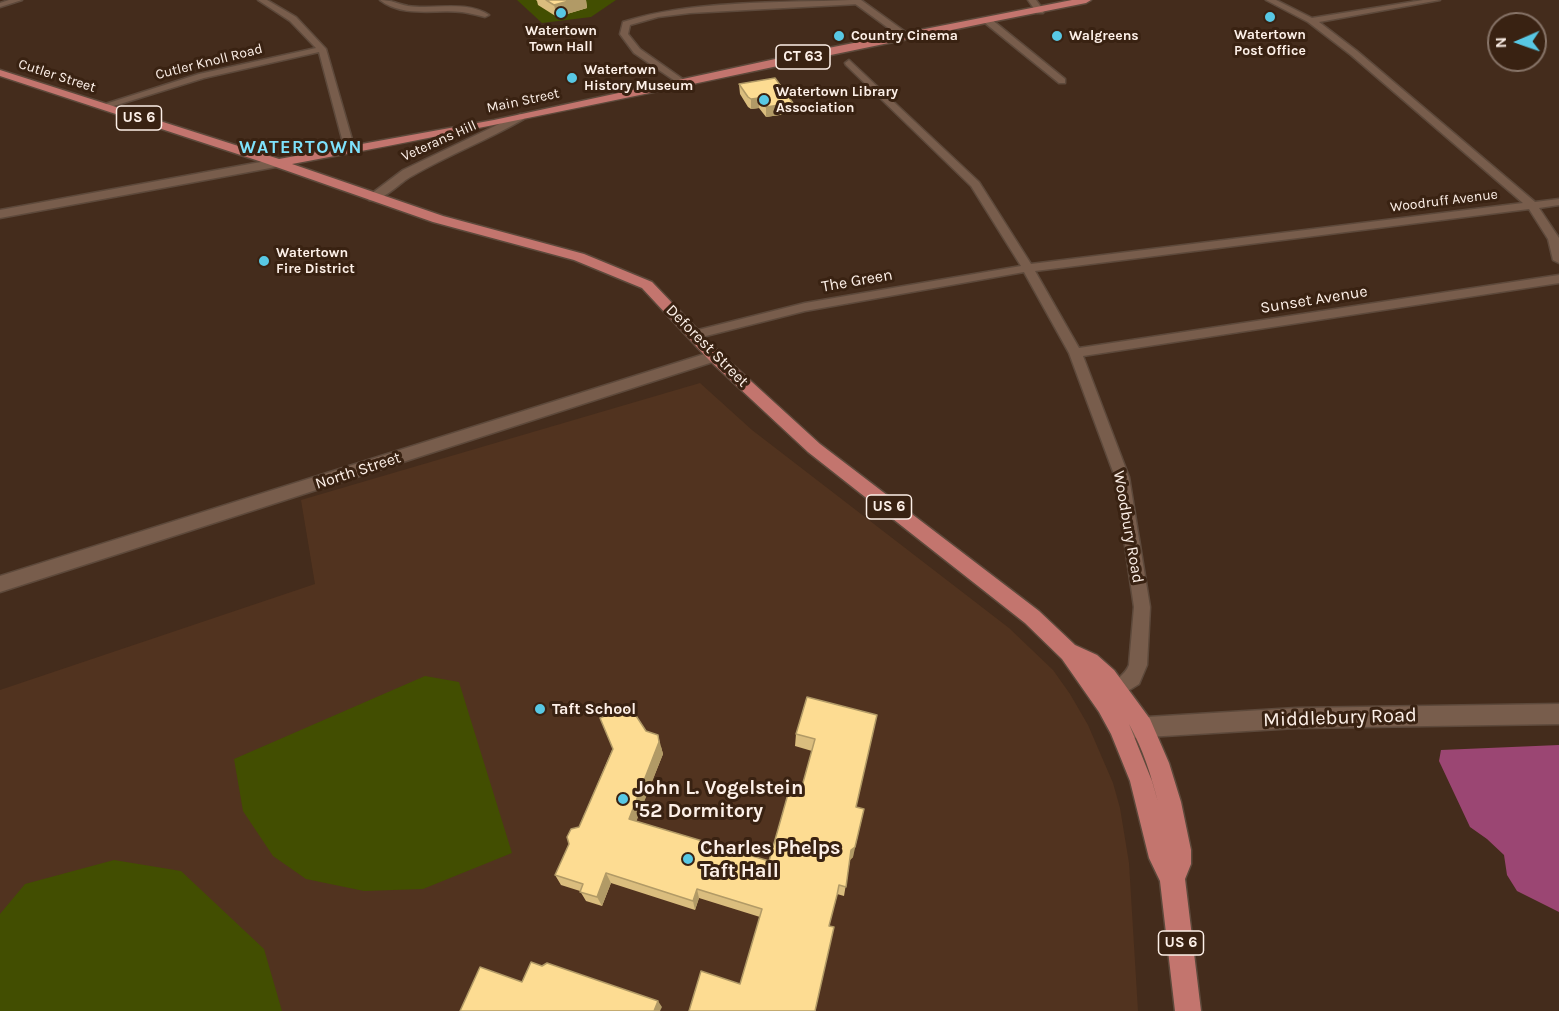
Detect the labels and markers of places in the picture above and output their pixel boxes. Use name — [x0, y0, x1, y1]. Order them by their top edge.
marker: Watertown Town Hall — [554, 6, 568, 20]
marker: Watertown Post Office — [1263, 10, 1277, 24]
place label: Watertown Town Hall — [525, 23, 597, 56]
place label: Watertown Post Office — [1234, 27, 1306, 60]
place label: Country Cinema — [851, 28, 958, 44]
place label: Walgreens — [1069, 28, 1139, 44]
marker: Country Cinema — [832, 29, 846, 43]
marker: Walgreens — [1050, 29, 1064, 43]
place label: Watertown History Museum — [584, 62, 693, 94]
marker: Watertown History Museum — [565, 71, 579, 85]
place label: Watertown Library Association — [776, 84, 898, 116]
marker: Watertown Library Association — [757, 93, 771, 107]
place label: Watertown Fire District — [276, 245, 355, 278]
marker: Watertown Fire District — [257, 254, 271, 268]
place label: Taft School — [552, 699, 636, 719]
marker: Taft School — [533, 702, 547, 716]
place label: John L. Vogelstein '52 Dormitory — [635, 776, 803, 823]
marker: John L. Vogelstein '52 Dormitory — [616, 792, 630, 806]
place label: Charles Phelps Taft Hall — [700, 836, 840, 883]
marker: Charles Phelps Taft Hall — [681, 852, 695, 866]

